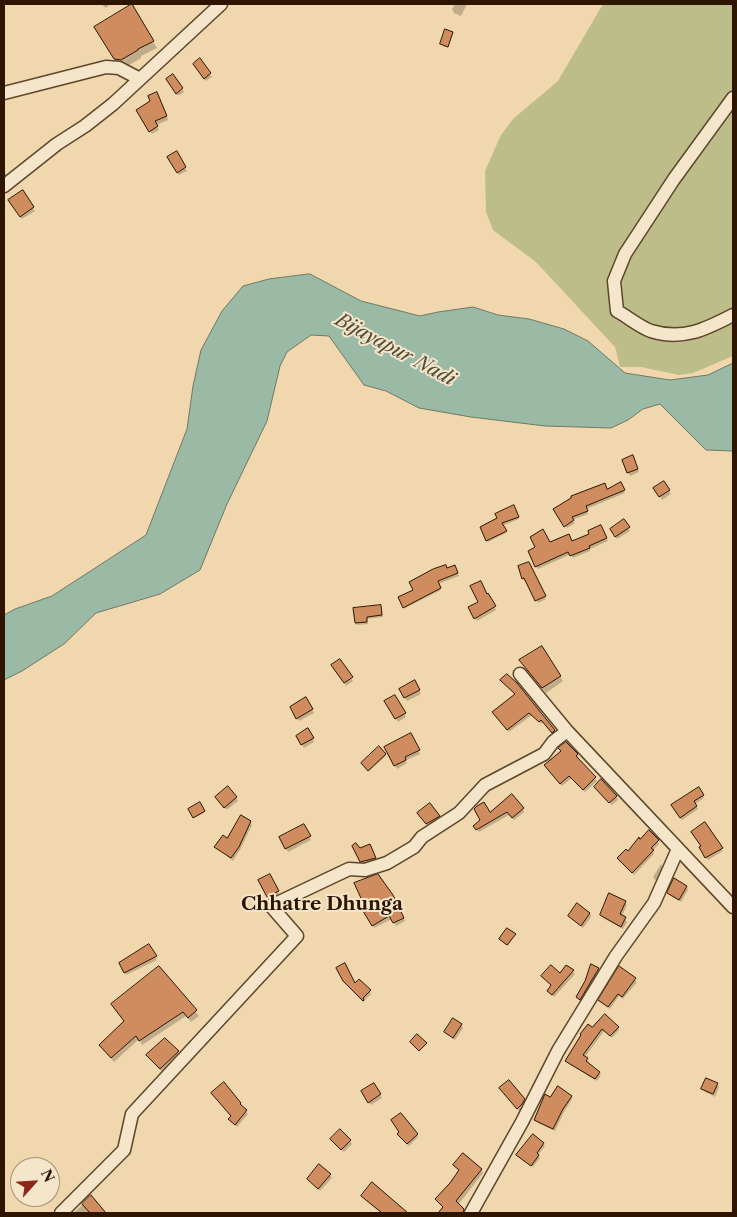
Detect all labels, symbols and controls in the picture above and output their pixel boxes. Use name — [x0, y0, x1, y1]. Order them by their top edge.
water label: Bijayapur Nadi — [331, 309, 459, 391]
district label: Chhatre Dhunga — [241, 894, 403, 916]
north arrow — [10, 1157, 60, 1207]
text: N — [37, 1166, 58, 1185]

